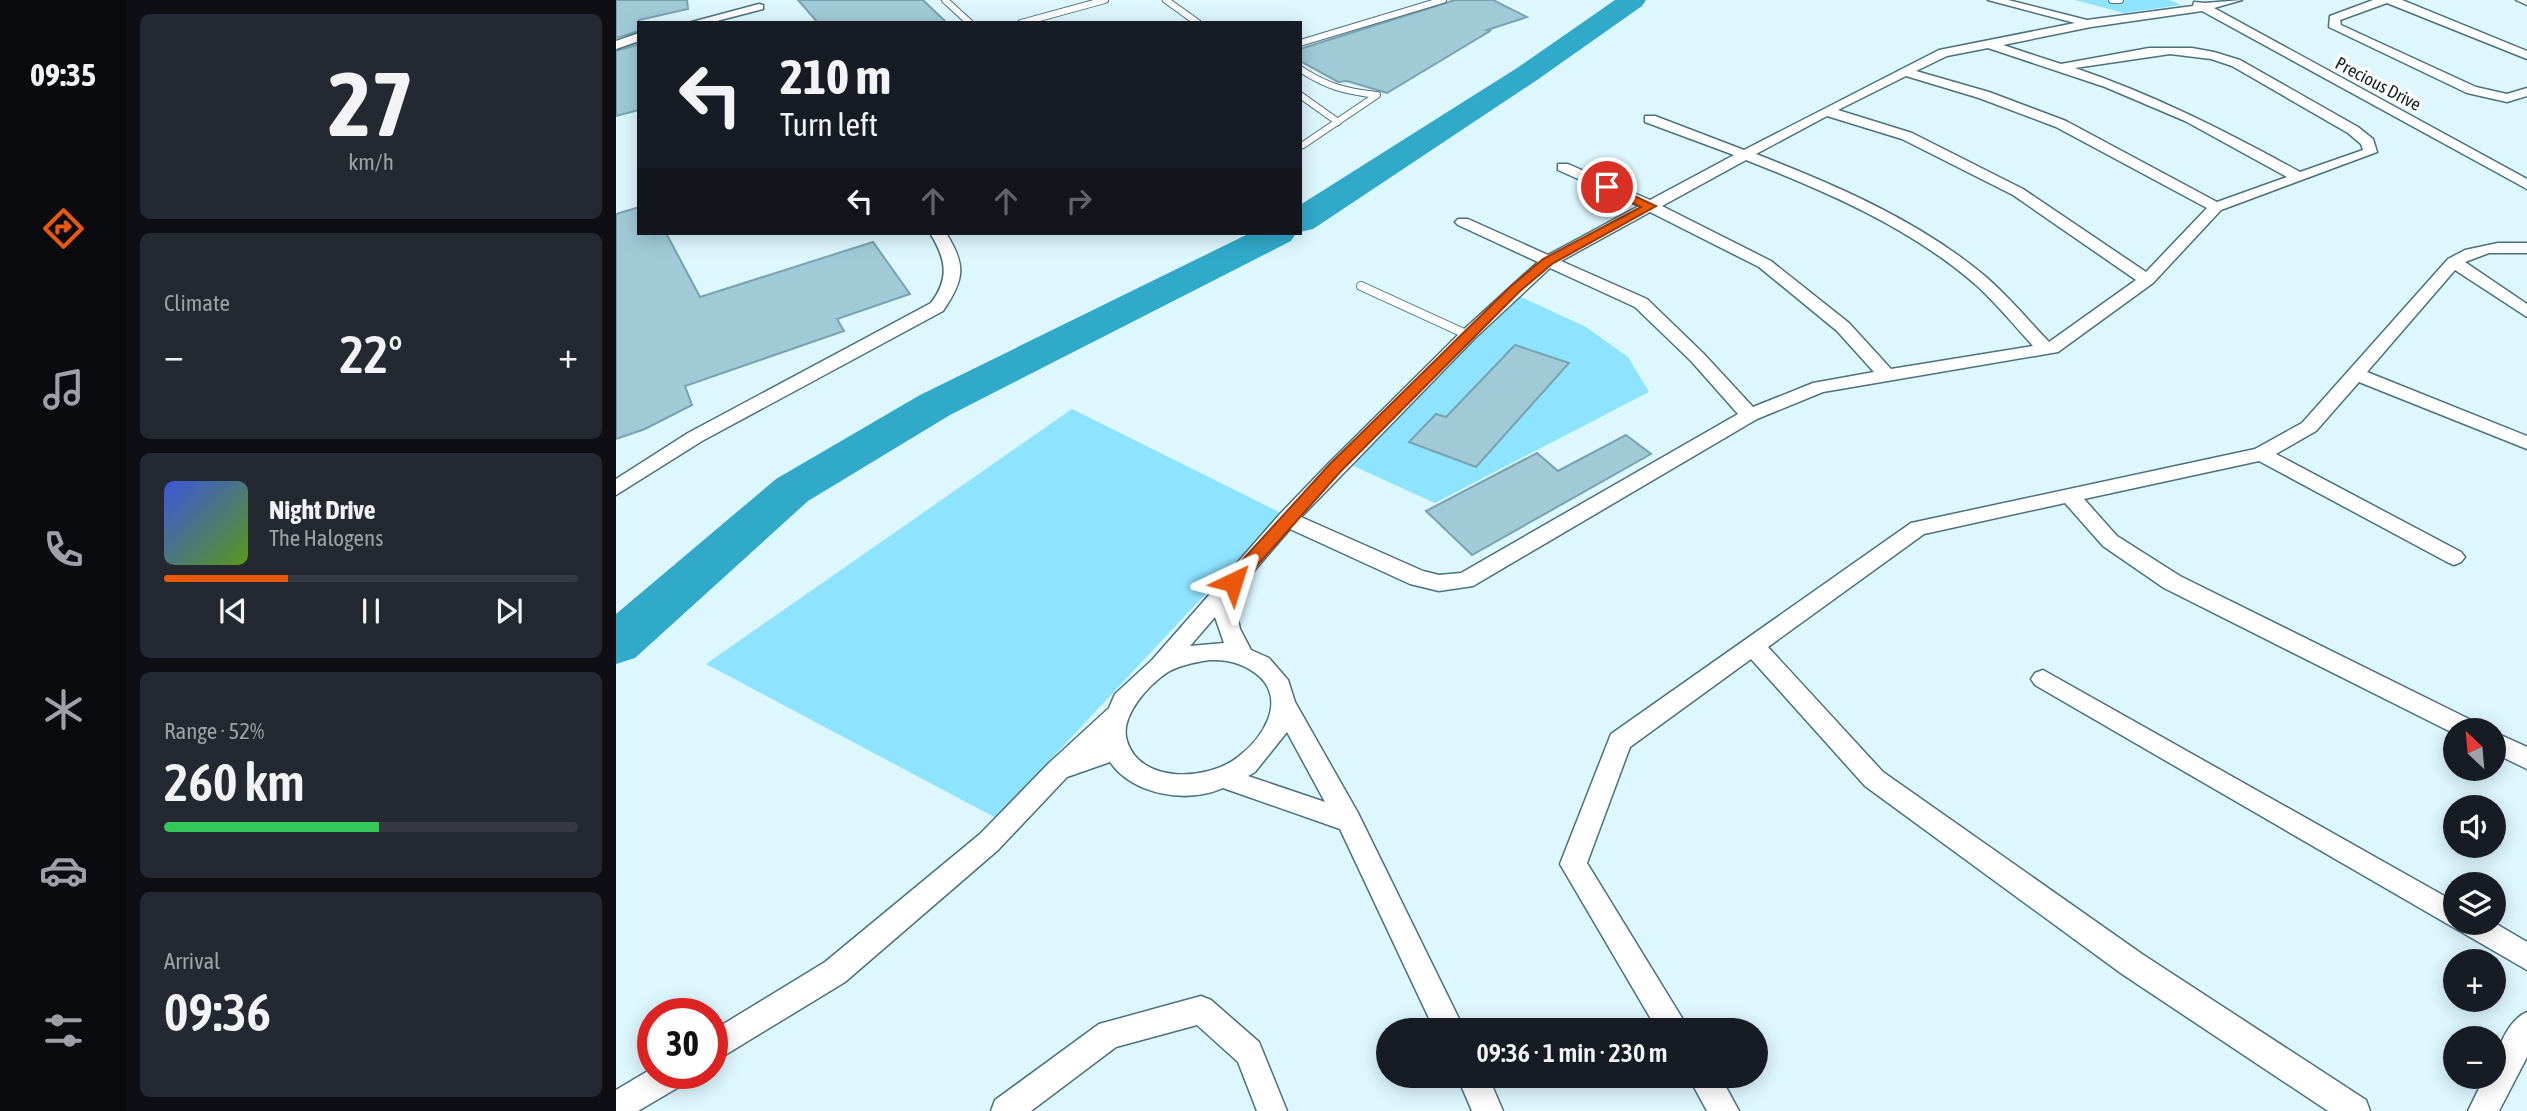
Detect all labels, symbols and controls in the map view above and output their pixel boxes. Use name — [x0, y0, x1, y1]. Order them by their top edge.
text: 210 m — [780, 48, 891, 104]
icon: left — [665, 49, 756, 140]
text: 27 — [328, 51, 414, 155]
street label: Precious Drive — [2332, 52, 2425, 115]
text: 09:35 — [30, 56, 96, 93]
text: Turn left — [780, 106, 878, 143]
text: km/h — [348, 149, 394, 175]
pin — [1577, 157, 1637, 217]
icon: arrive — [1588, 168, 1626, 206]
icon: left — [841, 182, 879, 220]
icon: ahead — [914, 182, 952, 220]
icon: ahead — [987, 182, 1025, 220]
icon: right — [1060, 182, 1098, 220]
icon: directions — [39, 204, 88, 253]
text: Climate — [164, 290, 230, 316]
text: 22° — [339, 324, 403, 384]
text: − — [164, 333, 184, 376]
text: + — [558, 333, 578, 376]
icon: music — [39, 365, 88, 414]
text: Night Drive — [269, 495, 376, 525]
icon: phone — [39, 525, 88, 574]
text: The Halogens — [269, 525, 383, 551]
position arrow — [1196, 545, 1270, 619]
icon: previous — [214, 592, 252, 630]
icon: pause — [352, 592, 390, 630]
icon: next — [490, 592, 528, 630]
icon: climate — [39, 685, 88, 734]
text: Range · 52% — [164, 718, 264, 744]
north arrow — [2443, 718, 2506, 780]
map controls — [2443, 718, 2506, 1089]
text: 260 km — [164, 752, 305, 812]
button: sound — [2443, 795, 2506, 858]
icon: car — [39, 846, 88, 895]
button: layers — [2443, 872, 2506, 935]
text: Arrival — [164, 948, 220, 974]
button: + — [2443, 949, 2506, 1012]
text: 09:36 — [164, 982, 271, 1042]
speed limit sign: 30 — [637, 998, 728, 1089]
icon: filters — [39, 1006, 88, 1055]
button: − — [2443, 1026, 2506, 1089]
text: 09:36 · 1 min · 230 m — [1477, 1038, 1667, 1068]

